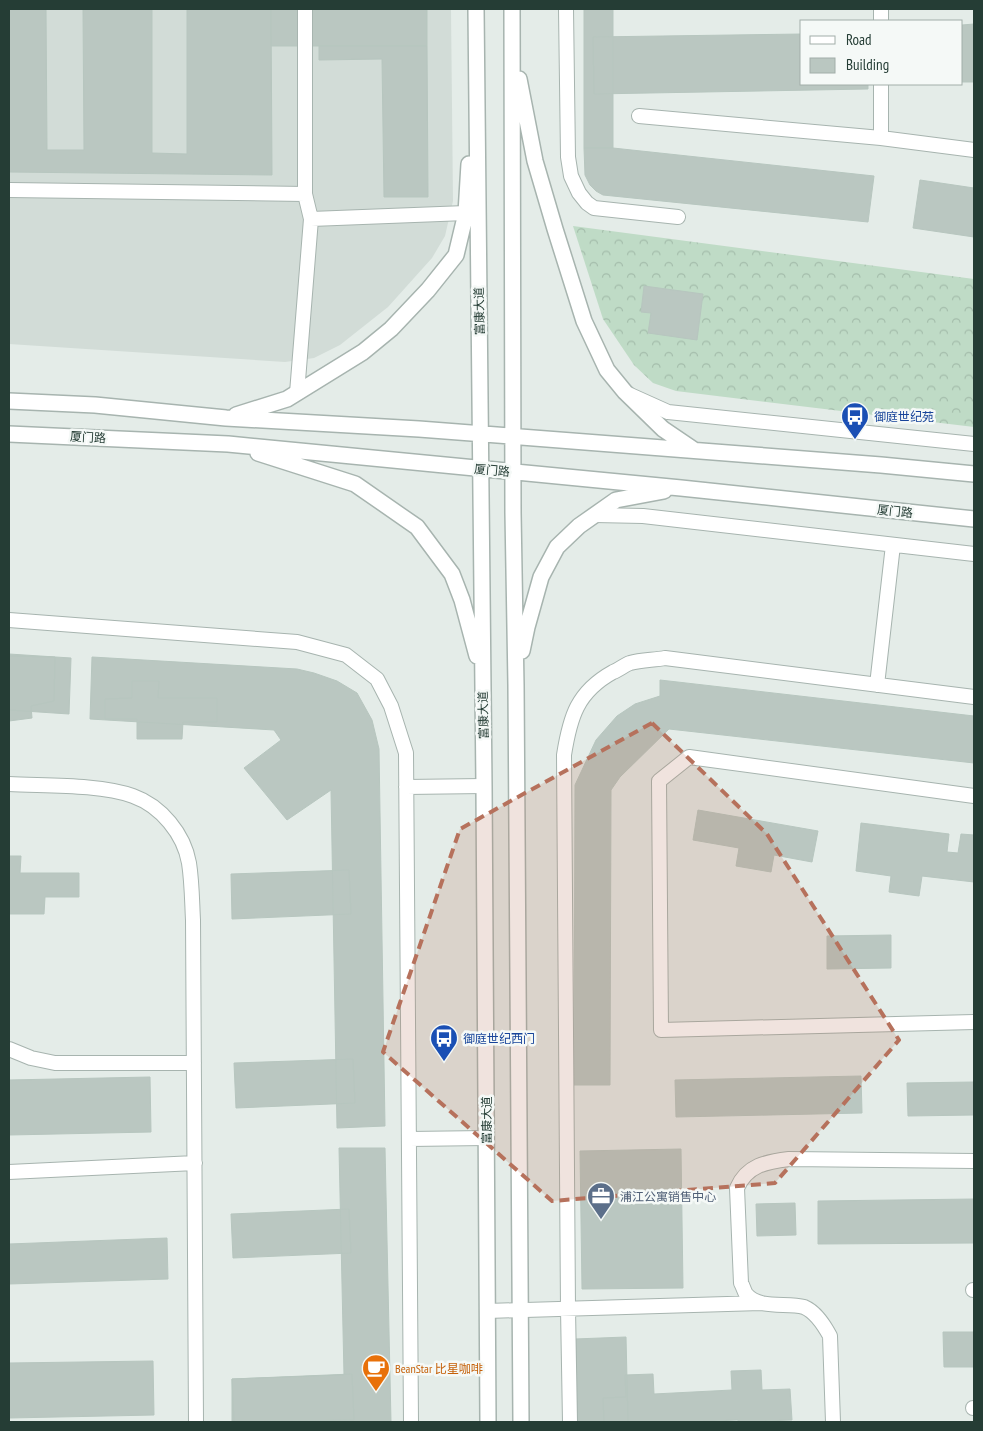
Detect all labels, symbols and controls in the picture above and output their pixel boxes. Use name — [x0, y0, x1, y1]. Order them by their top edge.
legend — [800, 20, 963, 85]
text: Road — [846, 30, 872, 49]
text: Building — [846, 55, 889, 74]
street label: 富康大道 — [471, 287, 487, 335]
bus stop icon: 御庭世纪苑 — [840, 401, 870, 440]
place label: 御庭世纪苑 — [874, 409, 934, 424]
street label: 厦门路 — [70, 429, 106, 445]
street label: 厦门路 — [473, 461, 511, 479]
street label: 厦门路 — [876, 502, 914, 520]
street label: 富康大道 — [475, 691, 491, 739]
bus stop icon: 御庭世纪西门 — [429, 1023, 459, 1062]
place label: 御庭世纪西门 — [463, 1031, 535, 1046]
street label: 富康大道 — [479, 1096, 494, 1144]
office icon: 浦江公寓销售中心 — [586, 1181, 616, 1220]
place label: 浦江公寓销售中心 — [620, 1189, 716, 1204]
cafe icon: BeanStar 比星咖啡 — [361, 1353, 391, 1392]
place label: BeanStar 比星咖啡 — [395, 1361, 483, 1376]

